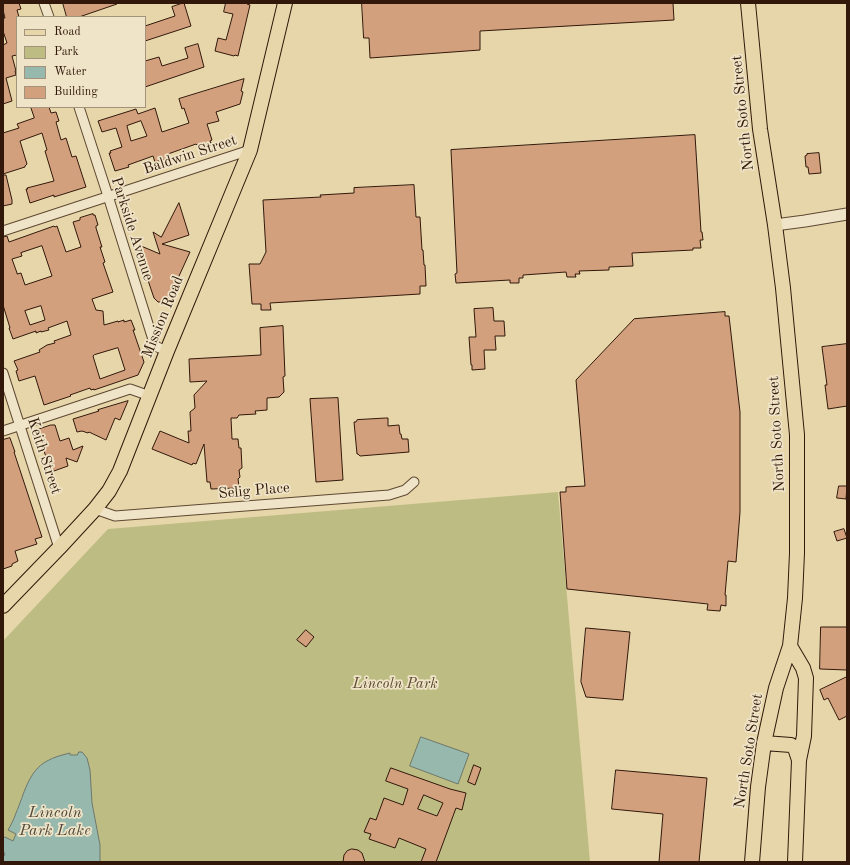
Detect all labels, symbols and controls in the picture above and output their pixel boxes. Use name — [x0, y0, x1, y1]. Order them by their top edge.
legend — [16, 16, 146, 108]
text: Road — [54, 26, 81, 38]
text: Park — [54, 46, 79, 58]
street label: North Soto Street — [728, 54, 758, 172]
text: Water — [54, 66, 86, 78]
text: Building — [54, 86, 98, 98]
street label: Baldwin Street — [141, 131, 239, 179]
street label: Parkside Avenue — [107, 175, 157, 283]
street label: Mission Road — [138, 273, 188, 361]
street label: North Soto Street — [765, 376, 789, 492]
street label: Keith Street — [23, 415, 65, 497]
street label: Selig Place — [218, 479, 290, 503]
park label: Lincoln Park — [352, 675, 438, 693]
street label: North Soto Street — [731, 692, 767, 810]
water label: Lincoln Park Lake — [19, 803, 91, 841]

